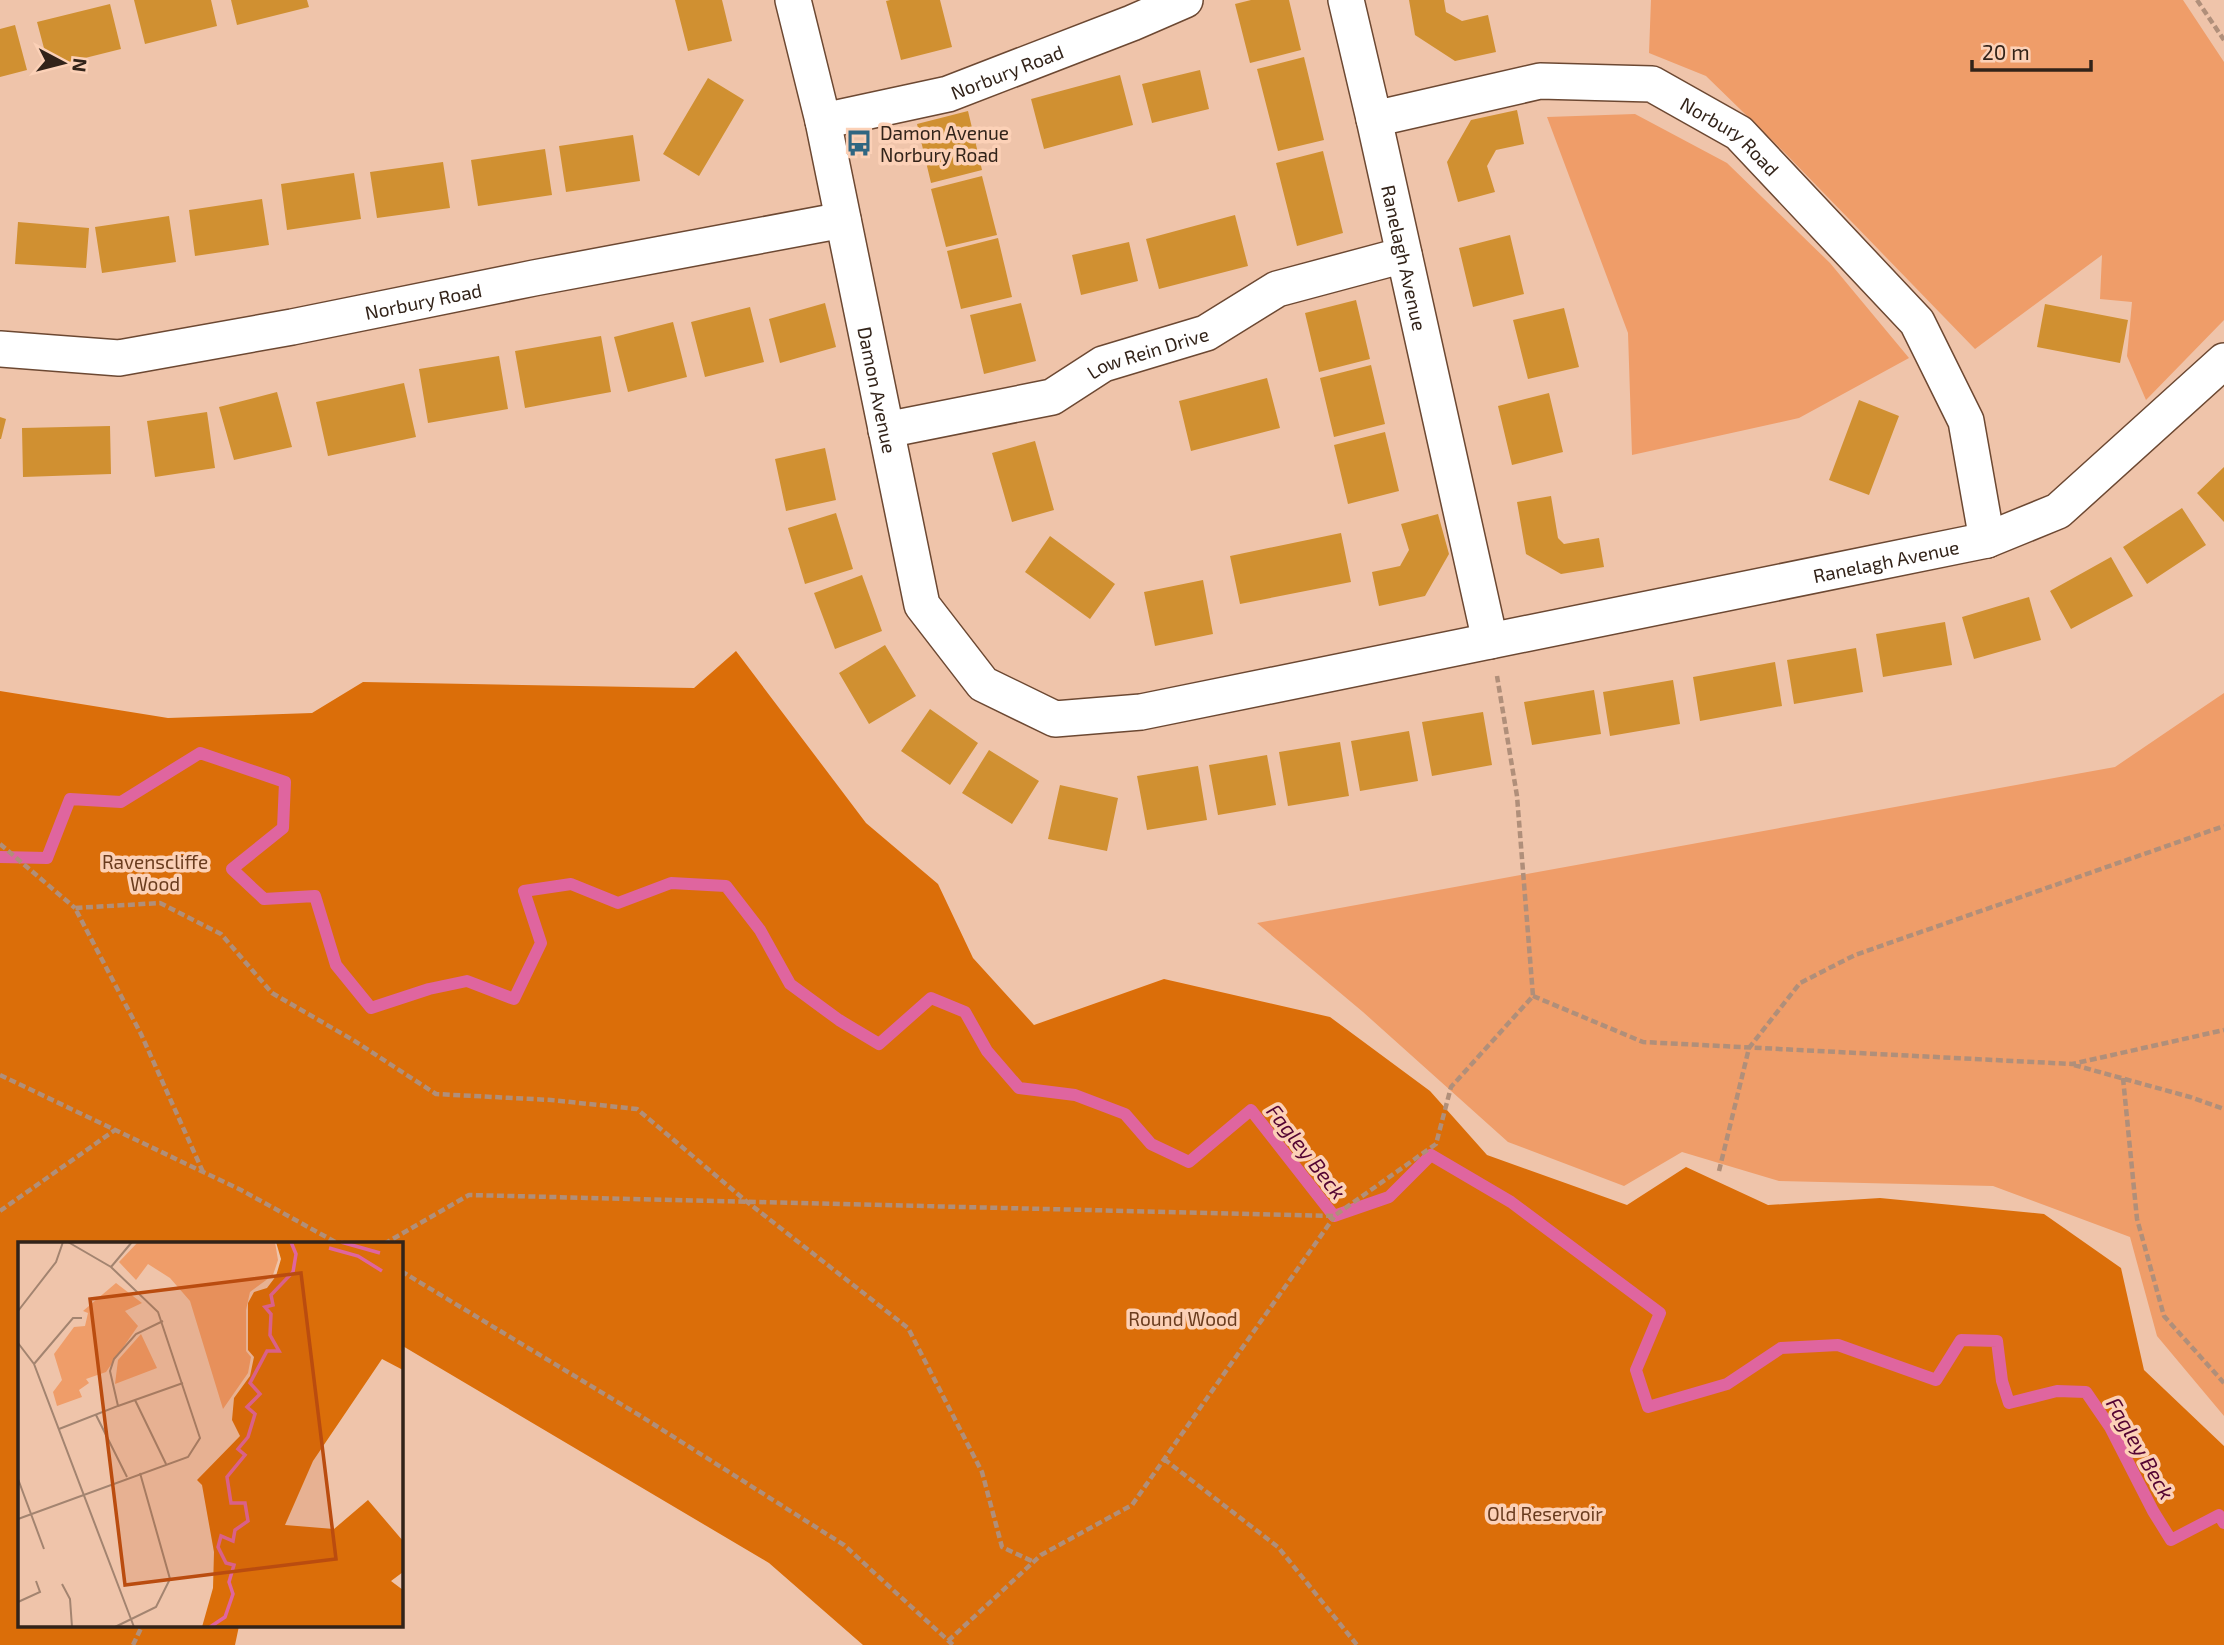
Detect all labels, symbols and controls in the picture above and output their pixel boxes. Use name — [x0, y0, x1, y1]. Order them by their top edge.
north arrow — [28, 28, 98, 98]
scale bar — [1972, 28, 2091, 72]
street label: Norbury Road — [947, 39, 1066, 103]
text: 20 m — [1982, 39, 2030, 64]
text: N — [68, 57, 93, 73]
street label: Norbury Road — [1677, 91, 1784, 180]
place label: Damon Avenue Norbury Road — [880, 121, 1009, 166]
bus stop icon: Damon Avenue Norbury Road — [844, 128, 874, 158]
street label: Ranelagh Avenue — [1377, 183, 1432, 333]
street label: Norbury Road — [363, 277, 484, 323]
street label: Low Rein Drive — [1082, 321, 1211, 383]
street label: Damon Avenue — [854, 324, 902, 455]
street label: Ranelagh Avenue — [1811, 534, 1961, 587]
park label: Ravenscliffe Wood — [102, 850, 208, 895]
water label: Fagley Beck — [1261, 1098, 1352, 1204]
inset map — [18, 1242, 402, 1628]
park label: Round Wood — [1128, 1307, 1238, 1330]
water label: Fagley Beck — [2101, 1392, 2180, 1504]
park label: Old Reservoir — [1487, 1502, 1603, 1525]

